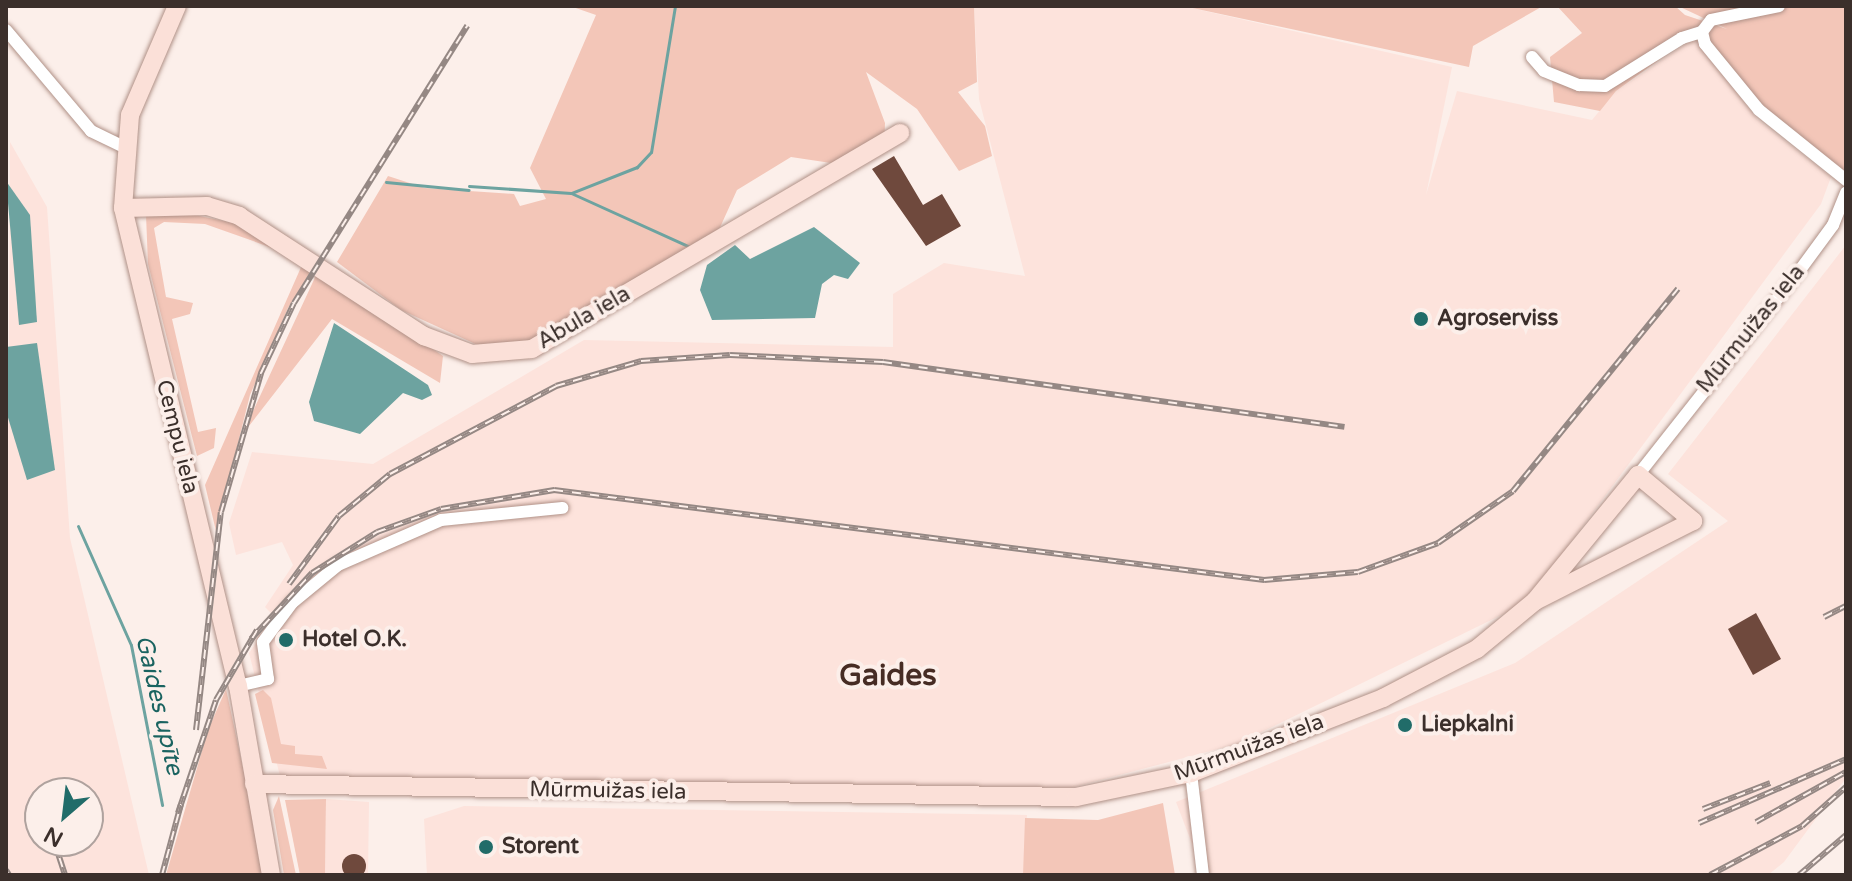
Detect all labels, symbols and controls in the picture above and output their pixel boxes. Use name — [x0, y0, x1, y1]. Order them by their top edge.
street label: Mūrmuižas iela — [1691, 260, 1811, 398]
street label: Abula iela — [533, 281, 635, 355]
place label: Agroserviss — [1437, 306, 1558, 332]
marker: Agroserviss — [1412, 310, 1430, 328]
street label: Cempu iela — [150, 377, 204, 497]
place label: Hotel O.K. — [302, 627, 407, 653]
marker: Hotel O.K. — [277, 631, 295, 649]
water label: Gaides upīte — [129, 632, 189, 778]
district label: Gaides — [839, 658, 937, 694]
street label: Mūrmuižas iela — [1171, 709, 1327, 787]
place label: Liepkalni — [1421, 712, 1514, 738]
marker: Liepkalni — [1396, 716, 1414, 734]
street label: Mūrmuižas iela — [529, 776, 687, 806]
north arrow — [24, 777, 104, 857]
text: N — [40, 821, 68, 852]
place label: Storent — [502, 834, 579, 860]
marker: Storent — [477, 838, 495, 856]

